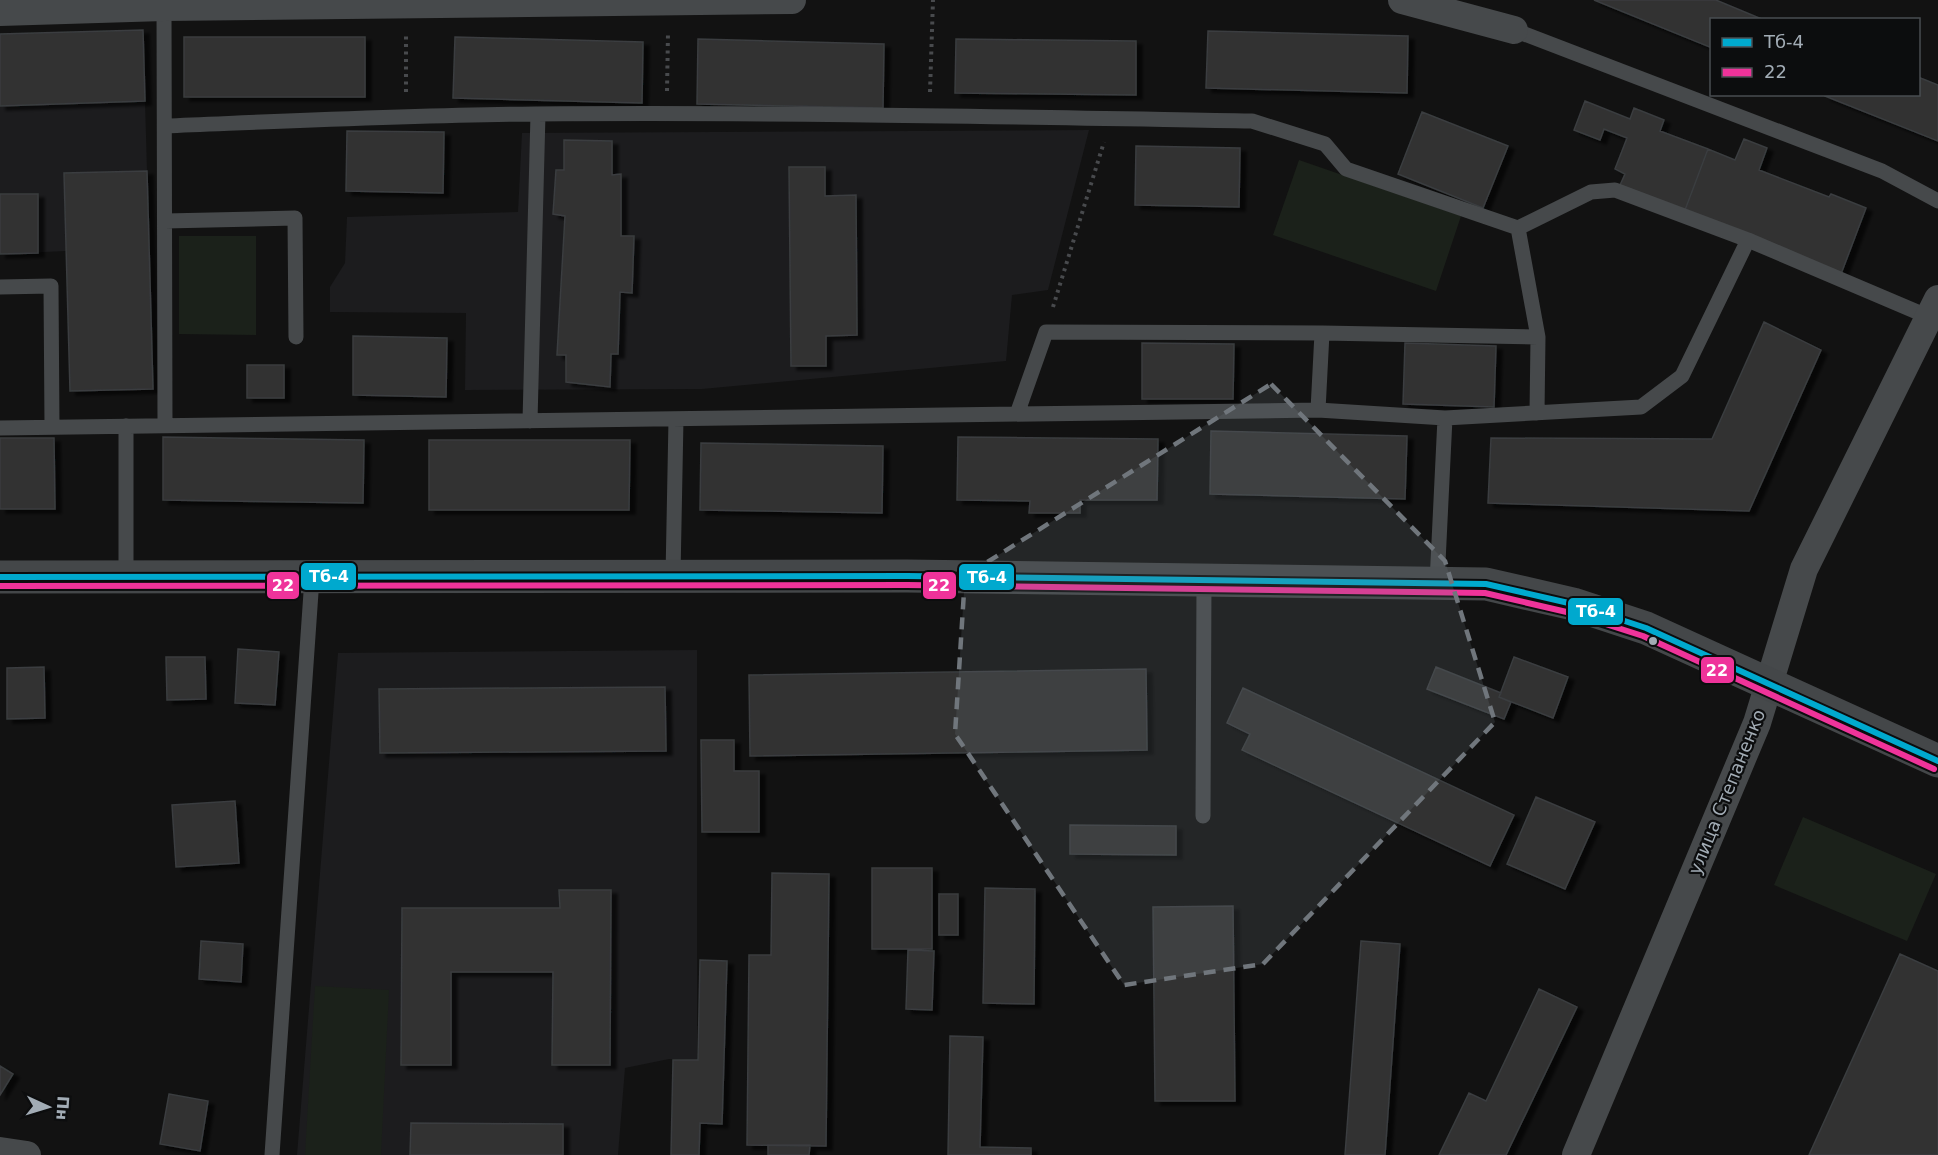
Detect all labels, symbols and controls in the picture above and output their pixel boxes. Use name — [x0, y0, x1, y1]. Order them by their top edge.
legend — [1710, 18, 1920, 96]
text: Тб-4 — [1763, 31, 1804, 52]
text: 22 — [1764, 61, 1787, 82]
line badge: Тб-4 — [300, 562, 357, 591]
line badge: Тб-4 — [958, 563, 1015, 591]
text: Тб-4 — [309, 567, 349, 586]
text: Тб-4 — [967, 568, 1007, 587]
line badge: 22 — [266, 571, 300, 600]
line badge: 22 — [922, 571, 957, 600]
text: 22 — [272, 576, 294, 595]
text: 22 — [928, 576, 950, 595]
line badge: Тб-4 — [1567, 597, 1624, 626]
text: Тб-4 — [1576, 602, 1616, 621]
unlabelled marker — [1647, 635, 1659, 647]
line badge: 22 — [1700, 656, 1735, 684]
text: 22 — [1706, 661, 1728, 680]
street label: улица Степаненко — [1684, 706, 1769, 877]
north arrow — [18, 1077, 78, 1137]
text: Пн — [52, 1095, 73, 1121]

